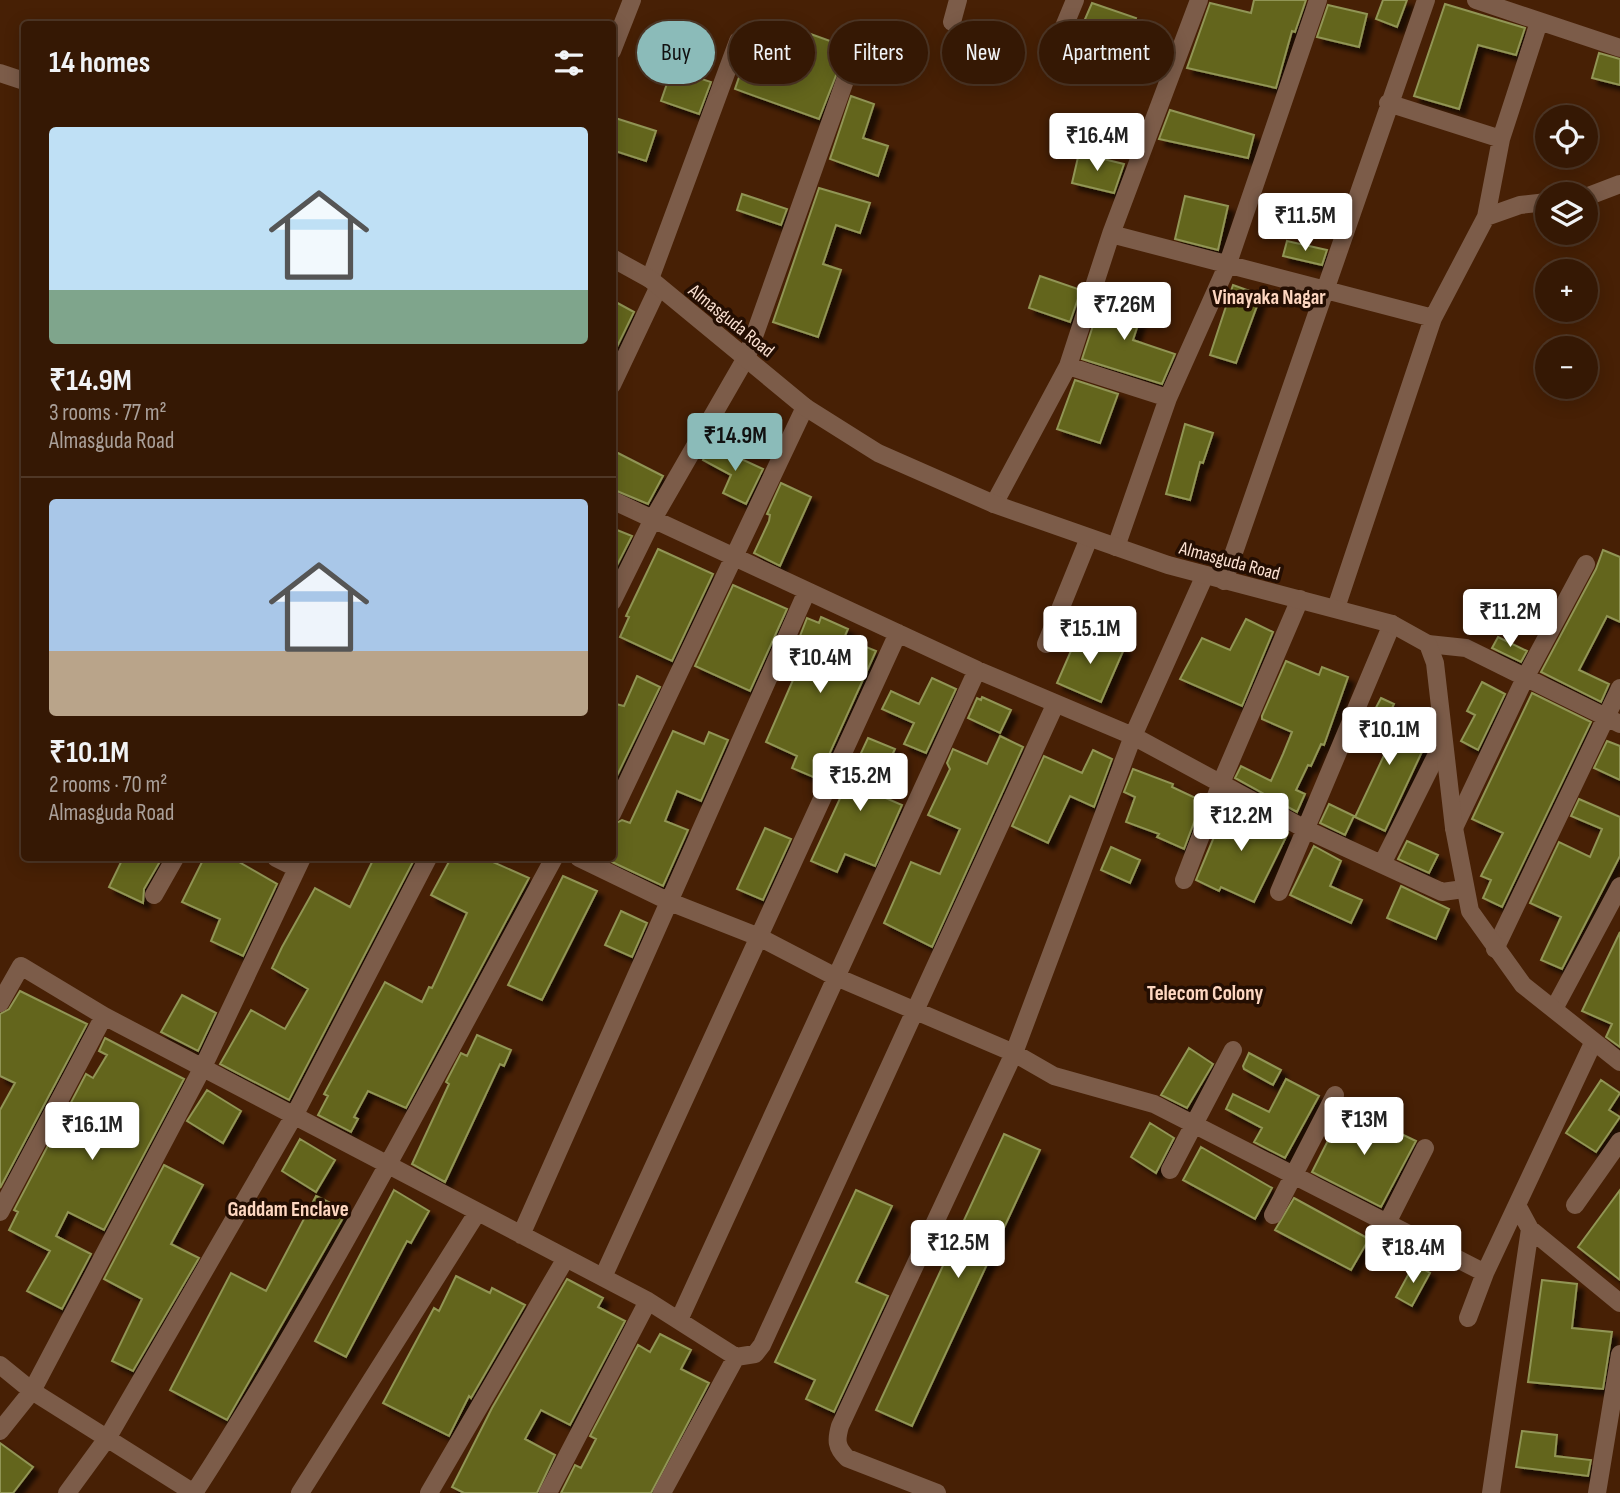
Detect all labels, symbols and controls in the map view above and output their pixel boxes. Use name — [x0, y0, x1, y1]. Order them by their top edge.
chip: Buy — [637, 21, 715, 84]
chip: Rent — [729, 21, 815, 84]
chip: Filters — [829, 21, 928, 84]
chip: New — [942, 21, 1025, 84]
chip: Apartment — [1039, 21, 1174, 84]
icon: filters — [550, 44, 588, 82]
text: 14 homes — [49, 45, 150, 81]
map controls — [1535, 105, 1598, 399]
button: locate — [1535, 105, 1598, 168]
pin: ₹16.4M — [1040, 114, 1154, 173]
text: ₹16.4M — [1065, 122, 1129, 150]
icon: home — [256, 172, 382, 298]
button: layers — [1535, 182, 1598, 245]
pin: ₹11.5M — [1248, 194, 1362, 253]
text: ₹11.5M — [1274, 202, 1336, 230]
button: + — [1535, 259, 1598, 322]
street label: Almasguda Road — [683, 279, 779, 363]
pin: ₹7.26M — [1067, 282, 1181, 342]
district label: Vinayaka Nagar — [1212, 285, 1326, 310]
text: ₹7.26M — [1093, 291, 1155, 319]
button: − — [1535, 336, 1598, 399]
text: ₹14.9M — [49, 363, 132, 399]
text: 3 rooms · 77 m² — [49, 399, 167, 427]
pin: ₹14.9M — [678, 414, 792, 473]
text: ₹14.9M — [703, 422, 767, 450]
text: Almasguda Road — [49, 427, 174, 455]
street label: Almasguda Road — [1176, 537, 1283, 586]
icon: home — [256, 544, 382, 670]
pin: ₹11.2M — [1453, 590, 1567, 649]
text: ₹11.2M — [1479, 598, 1541, 626]
pin: ₹15.1M — [1033, 606, 1147, 666]
text: ₹15.1M — [1059, 615, 1121, 643]
pin: ₹10.4M — [763, 636, 877, 695]
text: ₹10.4M — [788, 644, 852, 672]
pin: ₹10.1M — [1332, 708, 1446, 767]
text: ₹10.1M — [1358, 716, 1420, 744]
text: ₹10.1M — [49, 735, 129, 771]
pin: ₹15.2M — [803, 754, 917, 813]
text: ₹15.2M — [829, 762, 891, 790]
text: 2 rooms · 70 m² — [49, 771, 167, 799]
pin: ₹12.2M — [1184, 794, 1298, 853]
text: Almasguda Road — [49, 799, 174, 827]
text: ₹12.2M — [1210, 802, 1272, 830]
district label: Telecom Colony — [1147, 981, 1263, 1006]
pin: ₹13M — [1323, 1098, 1405, 1157]
pin: ₹16.1M — [35, 1102, 149, 1162]
text: ₹13M — [1340, 1106, 1388, 1134]
text: ₹16.1M — [61, 1111, 123, 1139]
district label: Gaddam Enclave — [227, 1197, 349, 1222]
pin: ₹12.5M — [901, 1220, 1015, 1280]
pin: ₹18.4M — [1356, 1226, 1470, 1285]
text: ₹12.5M — [927, 1229, 989, 1257]
text: ₹18.4M — [1381, 1234, 1445, 1262]

